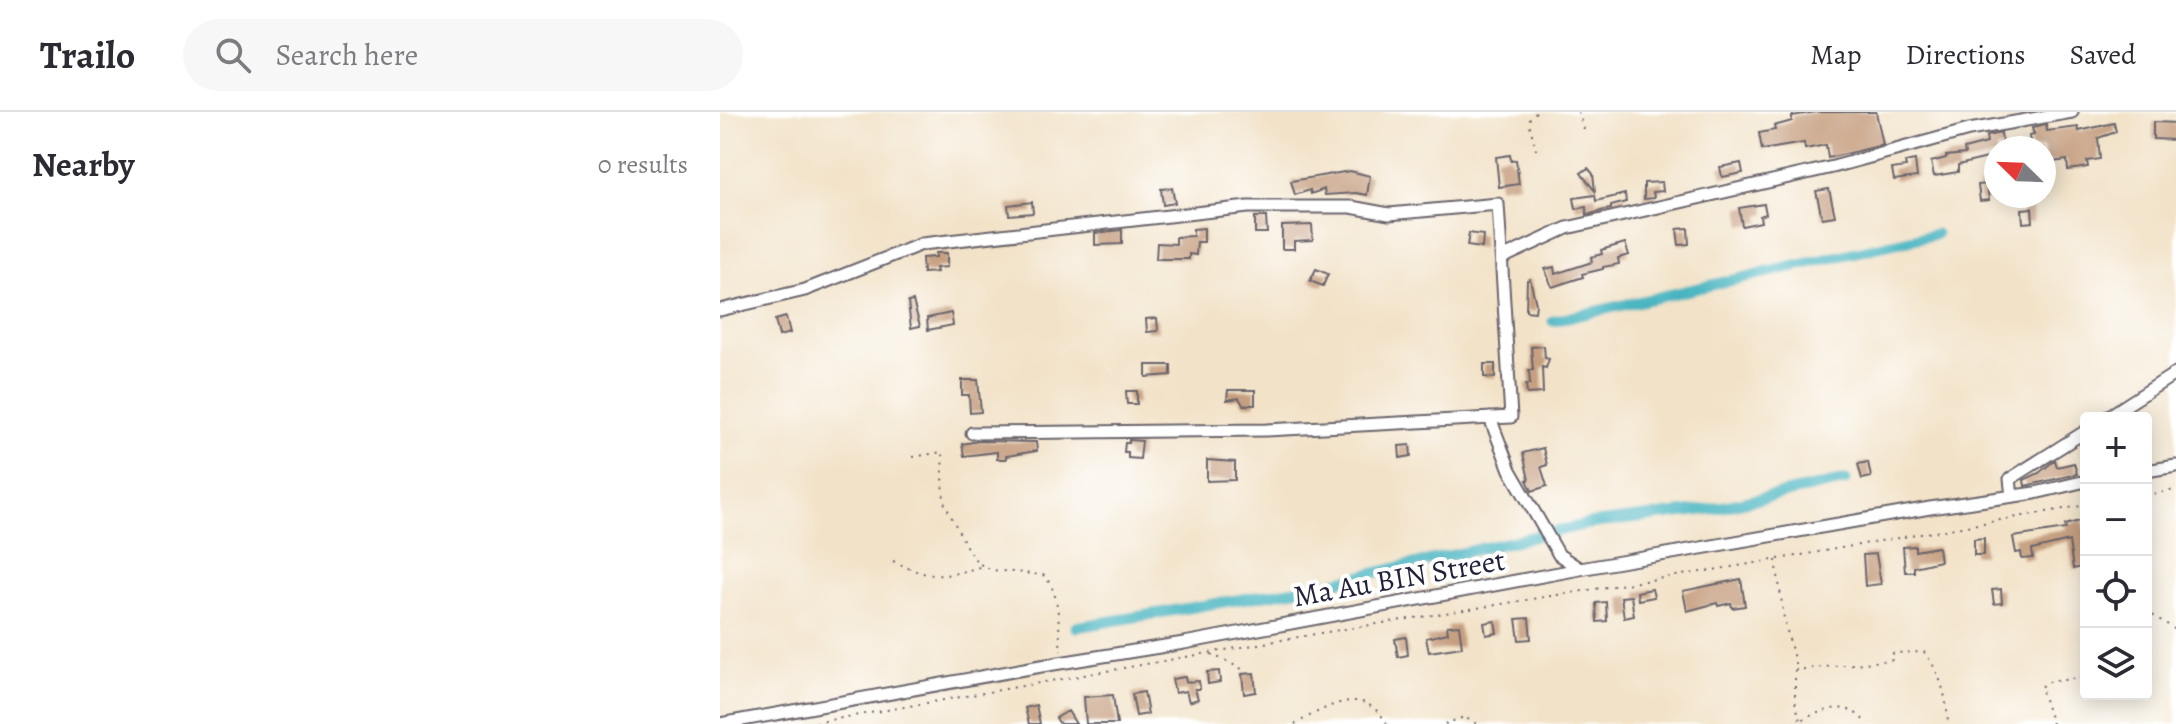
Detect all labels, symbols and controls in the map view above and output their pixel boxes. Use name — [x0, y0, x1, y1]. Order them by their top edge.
search box — [183, 19, 743, 91]
text: Trailo — [40, 29, 135, 81]
icon: search — [211, 33, 255, 77]
text: Search here — [275, 35, 418, 75]
text: Map — [1810, 36, 1861, 74]
text: Directions — [1905, 36, 2026, 74]
text: Saved — [2070, 36, 2136, 74]
north arrow — [1984, 136, 2056, 208]
text: Nearby — [32, 141, 135, 188]
text: 0 results — [598, 147, 688, 182]
map controls — [2080, 412, 2152, 700]
button: + — [2080, 412, 2152, 484]
button: − — [2080, 484, 2152, 556]
street label: Ma Au BIN Street — [1290, 540, 1508, 616]
button: locate — [2080, 556, 2152, 628]
button: layers — [2080, 628, 2152, 700]

